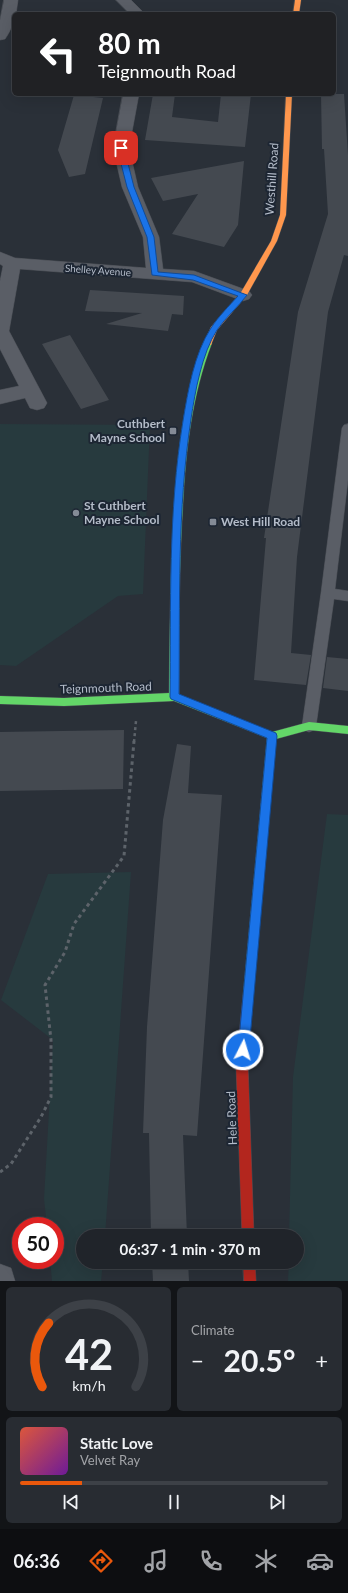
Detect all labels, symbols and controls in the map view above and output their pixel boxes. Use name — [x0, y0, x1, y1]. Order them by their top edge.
text: 80 m — [98, 26, 161, 60]
icon: left — [32, 28, 84, 80]
text: Teignmouth Road — [98, 60, 236, 82]
pin — [104, 131, 138, 165]
icon: arrive — [110, 137, 132, 159]
street label: Westhill Road — [261, 142, 282, 216]
street label: Shelley Avenue — [65, 262, 131, 278]
place label: Cuthbert Mayne School — [90, 416, 166, 445]
marker: Cuthbert Mayne School — [168, 426, 178, 436]
place label: St Cuthbert Mayne School — [84, 498, 159, 527]
marker: St Cuthbert Mayne School — [71, 508, 81, 518]
place label: West Hill Road — [221, 514, 300, 529]
marker: West Hill Road — [208, 517, 218, 527]
street label: Teignmouth Road — [60, 678, 152, 697]
position arrow — [222, 1029, 264, 1071]
street label: Hele Road — [223, 1091, 240, 1145]
speed limit sign: 50 — [12, 1217, 64, 1269]
text: 06:37 · 1 min · 370 m — [120, 1240, 260, 1258]
text: Climate — [191, 1322, 234, 1338]
text: 42 — [64, 1329, 113, 1379]
text: 20.5° — [224, 1342, 295, 1378]
text: − — [191, 1347, 204, 1374]
text: + — [315, 1347, 328, 1374]
text: km/h — [72, 1377, 105, 1394]
text: Static Love — [80, 1434, 153, 1452]
text: Velvet Ray — [80, 1452, 140, 1468]
icon: previous — [60, 1491, 82, 1513]
icon: pause — [163, 1491, 185, 1513]
icon: next — [266, 1491, 288, 1513]
icon: directions — [87, 1547, 115, 1575]
icon: music — [142, 1547, 170, 1575]
icon: phone — [197, 1547, 225, 1575]
icon: climate — [252, 1547, 280, 1575]
icon: car — [306, 1547, 334, 1575]
text: 06:36 — [13, 1550, 60, 1572]

